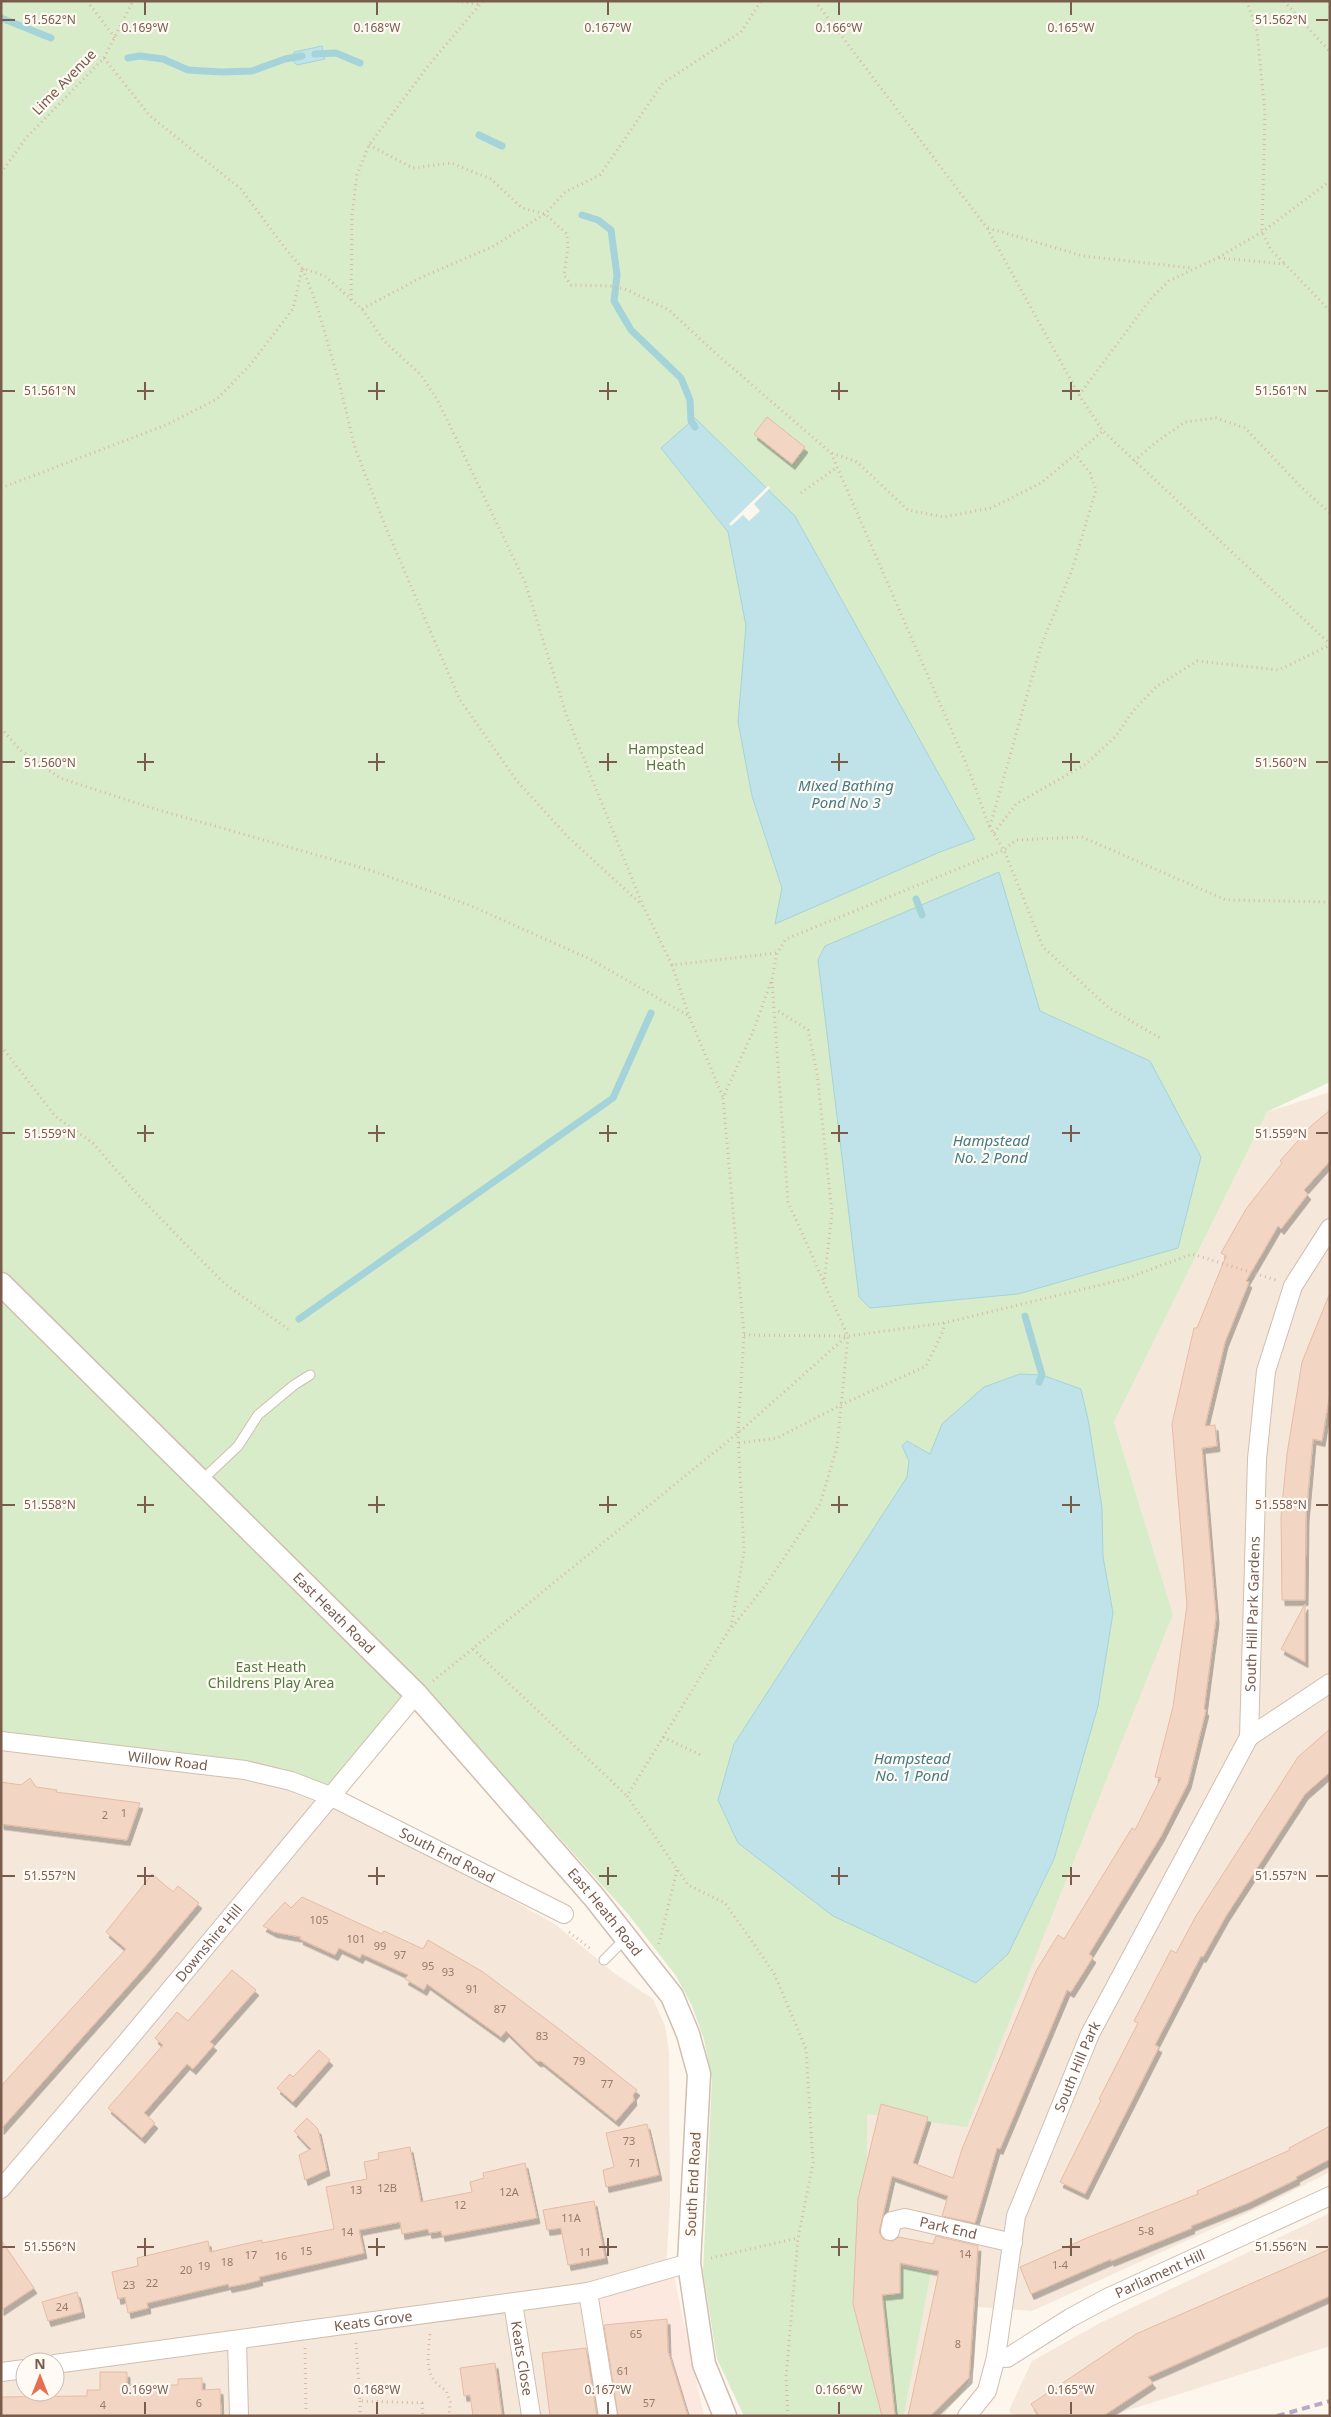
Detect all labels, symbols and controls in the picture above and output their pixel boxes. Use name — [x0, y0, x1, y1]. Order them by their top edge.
text: 51.562°N — [24, 11, 76, 28]
text: 51.562°N — [1255, 11, 1307, 28]
text: 0.169°W — [122, 19, 168, 36]
text: 0.168°W — [354, 19, 400, 36]
text: 0.167°W — [585, 19, 631, 36]
text: 0.166°W — [816, 19, 862, 36]
text: 0.165°W — [1048, 19, 1094, 36]
street label: Lime Avenue — [27, 45, 100, 119]
text: 51.561°N — [24, 382, 76, 399]
text: 51.561°N — [1255, 382, 1307, 399]
park label: Hampstead Heath — [628, 739, 704, 774]
text: 51.560°N — [24, 754, 76, 771]
text: 51.560°N — [1255, 754, 1307, 771]
water label: Mixed Bathing Pond No 3 — [798, 775, 894, 812]
text: 51.559°N — [24, 1125, 76, 1142]
text: 51.559°N — [1255, 1125, 1307, 1142]
water label: Hampstead No. 2 Pond — [953, 1130, 1030, 1167]
text: 51.558°N — [24, 1496, 76, 1513]
text: 51.558°N — [1255, 1496, 1307, 1513]
street label: South Hill Park Gardens — [1240, 1536, 1264, 1692]
street label: East Heath Road — [289, 1568, 379, 1657]
park label: East Heath Childrens Play Area — [208, 1657, 334, 1692]
street label: Willow Road — [127, 1746, 209, 1775]
water label: Hampstead No. 1 Pond — [874, 1748, 951, 1785]
house number: 1 — [121, 1805, 127, 1820]
house number: 2 — [102, 1807, 108, 1822]
street label: South End Road — [396, 1823, 498, 1887]
street label: East Heath Road — [564, 1864, 647, 1960]
text: 51.557°N — [24, 1867, 76, 1884]
text: 51.557°N — [1255, 1867, 1307, 1884]
street label: Downshire Hill — [171, 1900, 246, 1985]
house number: 105 — [310, 1912, 328, 1927]
house number: 101 — [347, 1931, 365, 1946]
house number: 99 — [374, 1938, 386, 1953]
house number: 97 — [394, 1947, 406, 1962]
house number: 95 — [422, 1958, 434, 1973]
house number: 93 — [442, 1964, 454, 1979]
house number: 91 — [466, 1981, 478, 1996]
house number: 87 — [494, 2001, 506, 2016]
street label: South Hill Park — [1049, 2017, 1104, 2115]
house number: 83 — [536, 2028, 548, 2043]
house number: 79 — [573, 2053, 585, 2068]
house number: 77 — [601, 2076, 613, 2091]
street label: South End Road — [680, 2131, 705, 2237]
house number: 73 — [623, 2133, 635, 2148]
house number: 71 — [629, 2155, 641, 2170]
house number: 12B — [377, 2180, 397, 2195]
house number: 13 — [350, 2182, 362, 2197]
house number: 12A — [499, 2184, 520, 2199]
house number: 12 — [454, 2197, 466, 2212]
house number: 11A — [561, 2210, 582, 2225]
street label: Park End — [918, 2212, 979, 2243]
house number: 5-8 — [1138, 2223, 1154, 2238]
house number: 14 — [341, 2224, 354, 2239]
text: 51.556°N — [24, 2238, 76, 2255]
text: 51.556°N — [1255, 2238, 1307, 2255]
house number: 15 — [300, 2243, 312, 2258]
house number: 11 — [579, 2244, 591, 2259]
street label: Parliament Hill — [1112, 2244, 1208, 2302]
house number: 14 — [959, 2246, 972, 2261]
house number: 17 — [245, 2247, 257, 2262]
house number: 16 — [275, 2248, 287, 2263]
house number: 18 — [221, 2254, 233, 2269]
house number: 1-4 — [1052, 2257, 1069, 2272]
house number: 19 — [198, 2258, 210, 2273]
house number: 20 — [180, 2262, 192, 2277]
house number: 22 — [146, 2275, 158, 2290]
house number: 23 — [123, 2277, 135, 2292]
house number: 24 — [56, 2299, 69, 2314]
street label: Keats Grove — [333, 2306, 413, 2335]
street label: Keats Close — [507, 2319, 538, 2397]
house number: 65 — [630, 2326, 642, 2341]
house number: 8 — [955, 2336, 961, 2351]
north arrow — [15, 2352, 65, 2402]
text: N — [34, 2354, 46, 2373]
house number: 61 — [617, 2363, 629, 2378]
text: 0.169°W — [122, 2381, 168, 2398]
text: 0.168°W — [354, 2381, 400, 2398]
text: 0.167°W — [585, 2381, 631, 2398]
text: 0.166°W — [816, 2381, 862, 2398]
text: 0.165°W — [1048, 2381, 1094, 2398]
house number: 6 — [196, 2395, 202, 2410]
house number: 57 — [643, 2395, 655, 2410]
house number: 4 — [100, 2397, 107, 2412]

